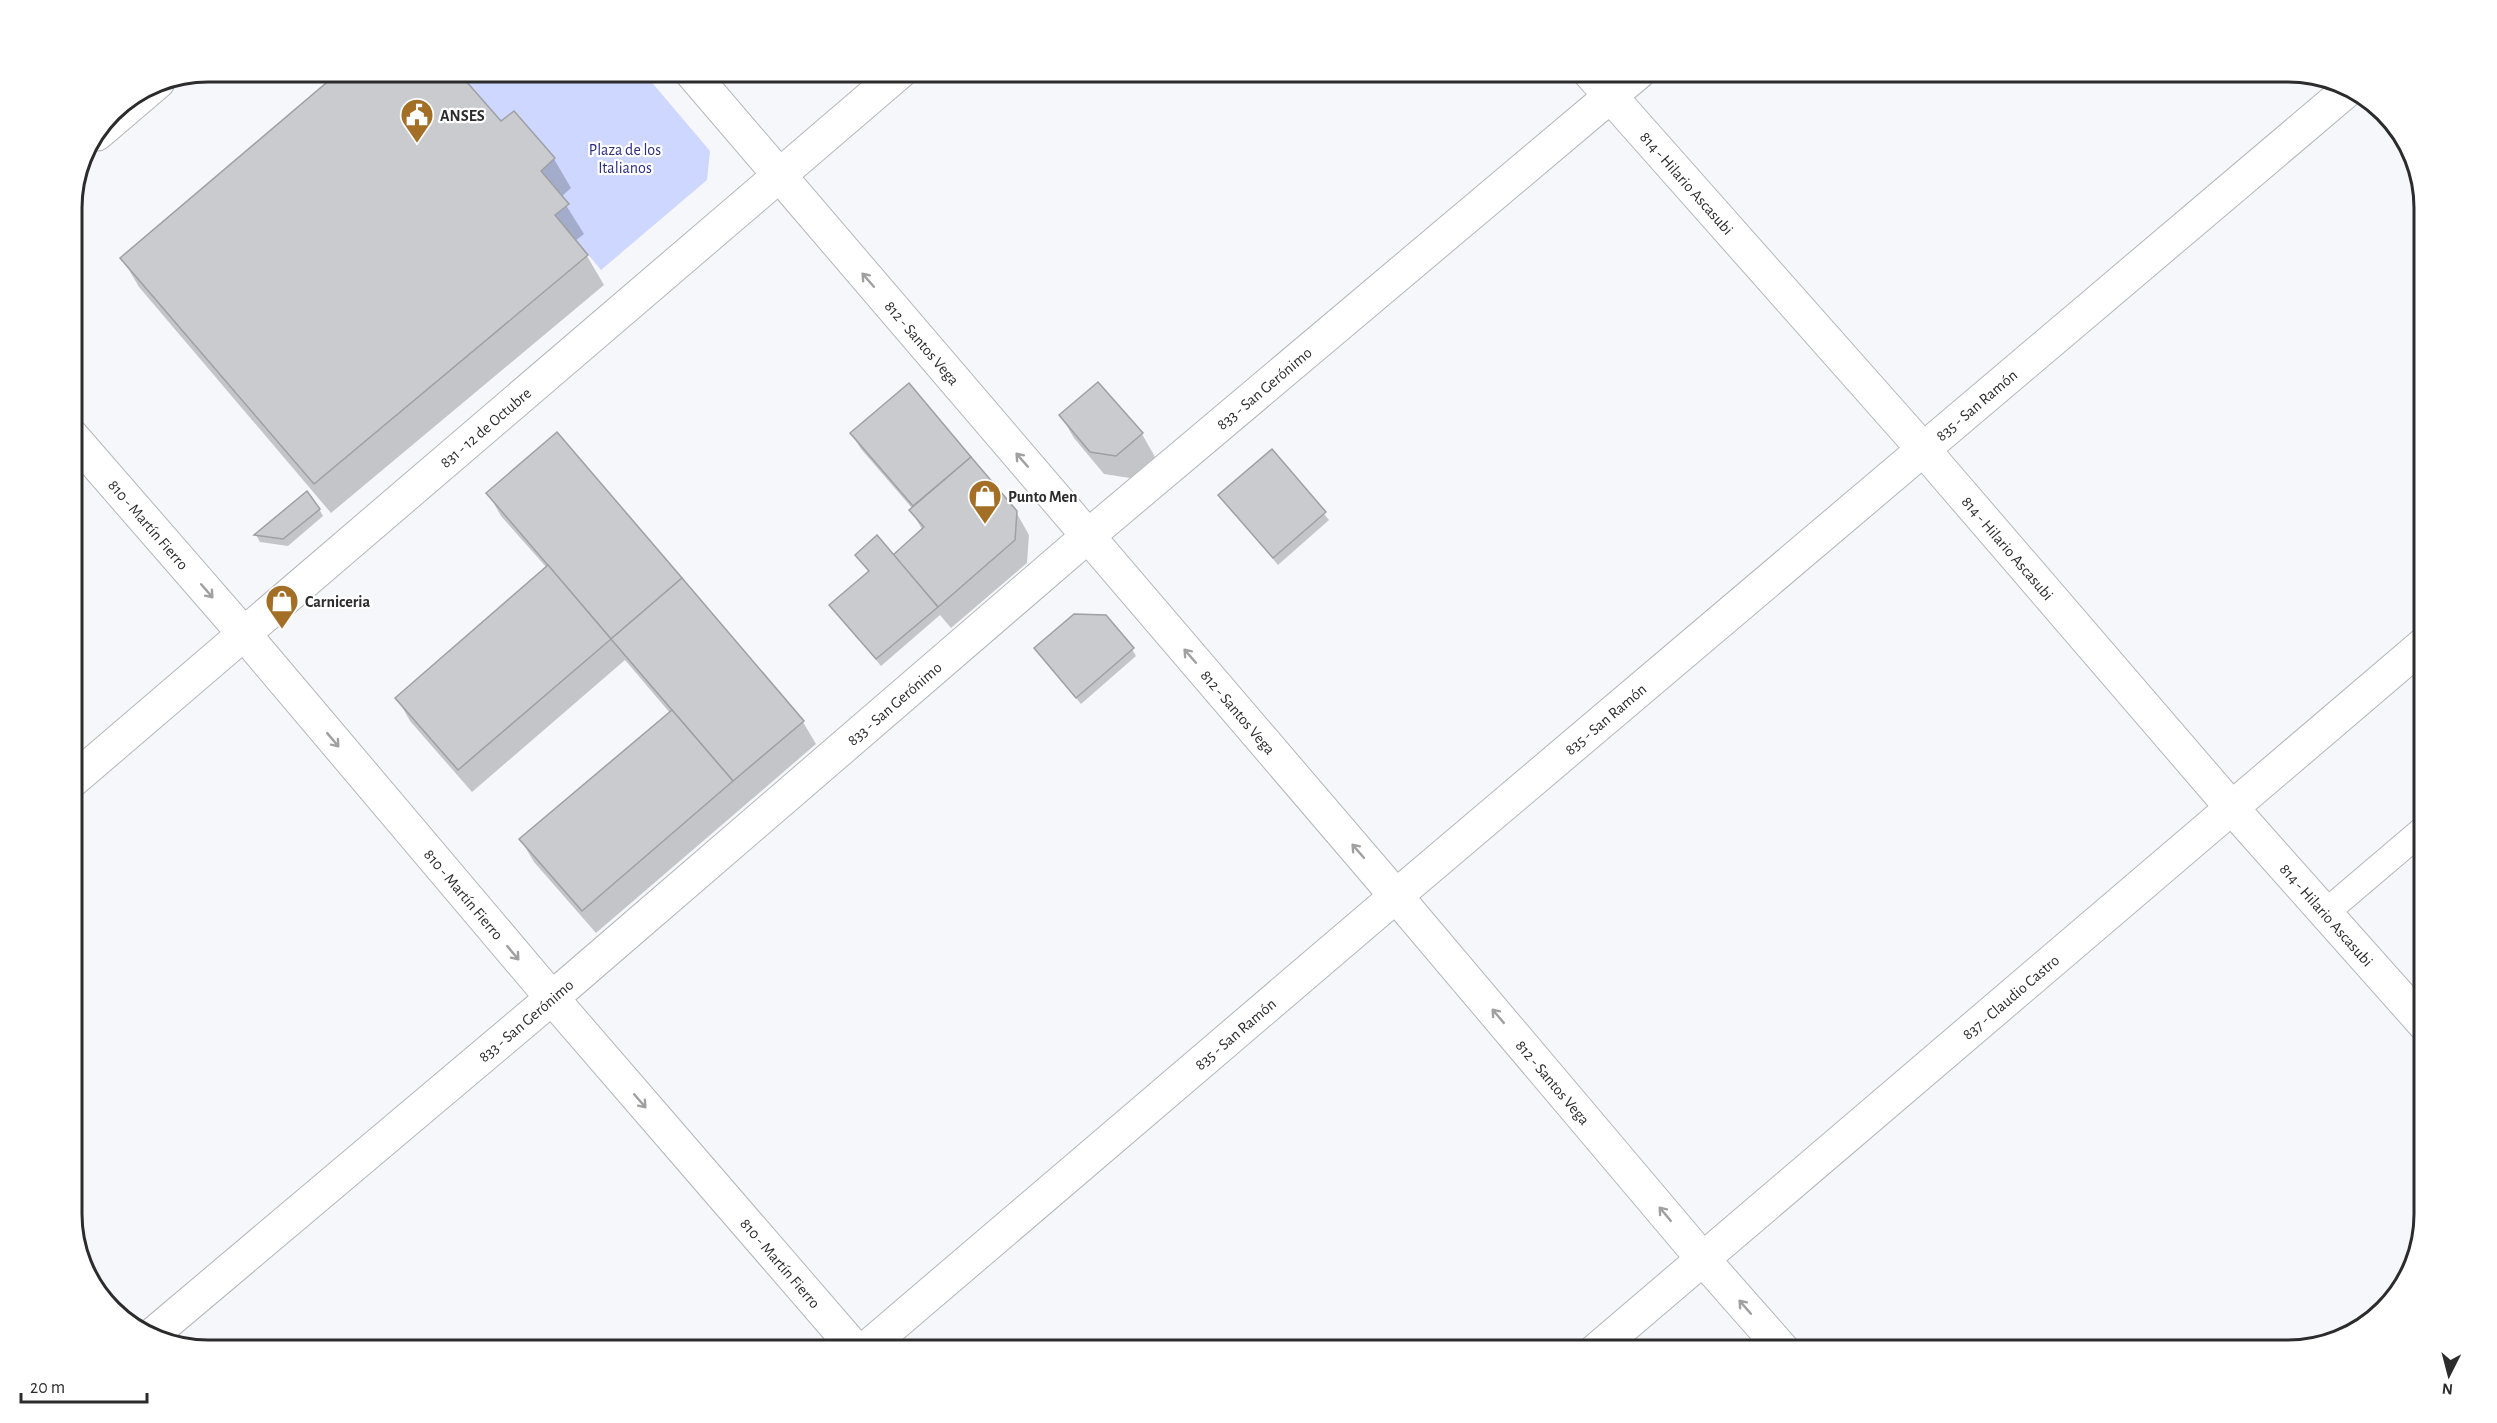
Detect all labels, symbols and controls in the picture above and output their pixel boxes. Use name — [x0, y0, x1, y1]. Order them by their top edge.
public building icon: ANSES — [399, 97, 435, 144]
place label: ANSES — [440, 108, 485, 124]
street label: 814 - Hilario Ascasubi — [1637, 129, 1736, 238]
park label: Plaza de los Italianos — [589, 142, 661, 176]
one-way arrow — [861, 272, 874, 288]
street label: 812 - Santos Vega — [881, 298, 962, 388]
street label: 833 - San Gerónimo — [1214, 344, 1315, 433]
street label: 835 - San Ramón — [1933, 367, 2020, 444]
street label: 831 - 12 de Octubre — [437, 385, 534, 471]
one-way arrow — [1015, 453, 1029, 468]
street label: 810 - Martín Fierro — [105, 477, 191, 573]
shop icon: Punto Men — [967, 478, 1003, 525]
place label: Punto Men — [1008, 489, 1078, 505]
street label: 814 - Hilario Ascasubi — [1958, 493, 2056, 603]
one-way arrow — [200, 583, 214, 598]
shop icon: Carniceria — [264, 583, 300, 630]
place label: Carniceria — [305, 594, 371, 610]
one-way arrow — [1183, 648, 1197, 663]
street label: 833 - San Gerónimo — [845, 659, 945, 749]
street label: 812 - Santos Vega — [1197, 667, 1278, 758]
street label: 835 - San Ramón — [1562, 681, 1650, 758]
one-way arrow — [327, 732, 340, 748]
one-way arrow — [1351, 844, 1365, 859]
street label: 810 - Martín Fierro — [421, 846, 506, 943]
street label: 814 - Hilario Ascasubi — [2276, 861, 2376, 970]
one-way arrow — [507, 945, 520, 961]
street label: 837 - Claudio Castro — [1960, 952, 2063, 1043]
street label: 833 - San Gerónimo — [476, 976, 577, 1065]
street label: 835 - San Ramón — [1192, 995, 1279, 1073]
one-way arrow — [1491, 1009, 1505, 1024]
street label: 812 - Santos Vega — [1512, 1037, 1593, 1128]
one-way arrow — [634, 1093, 647, 1109]
one-way arrow — [1658, 1206, 1671, 1222]
street label: 810 - Martín Fierro — [737, 1215, 823, 1311]
one-way arrow — [1738, 1300, 1752, 1315]
north arrow — [2419, 1345, 2479, 1405]
scale bar — [21, 1366, 147, 1404]
text: 20 m — [30, 1379, 65, 1397]
text: N — [2441, 1380, 2454, 1397]

